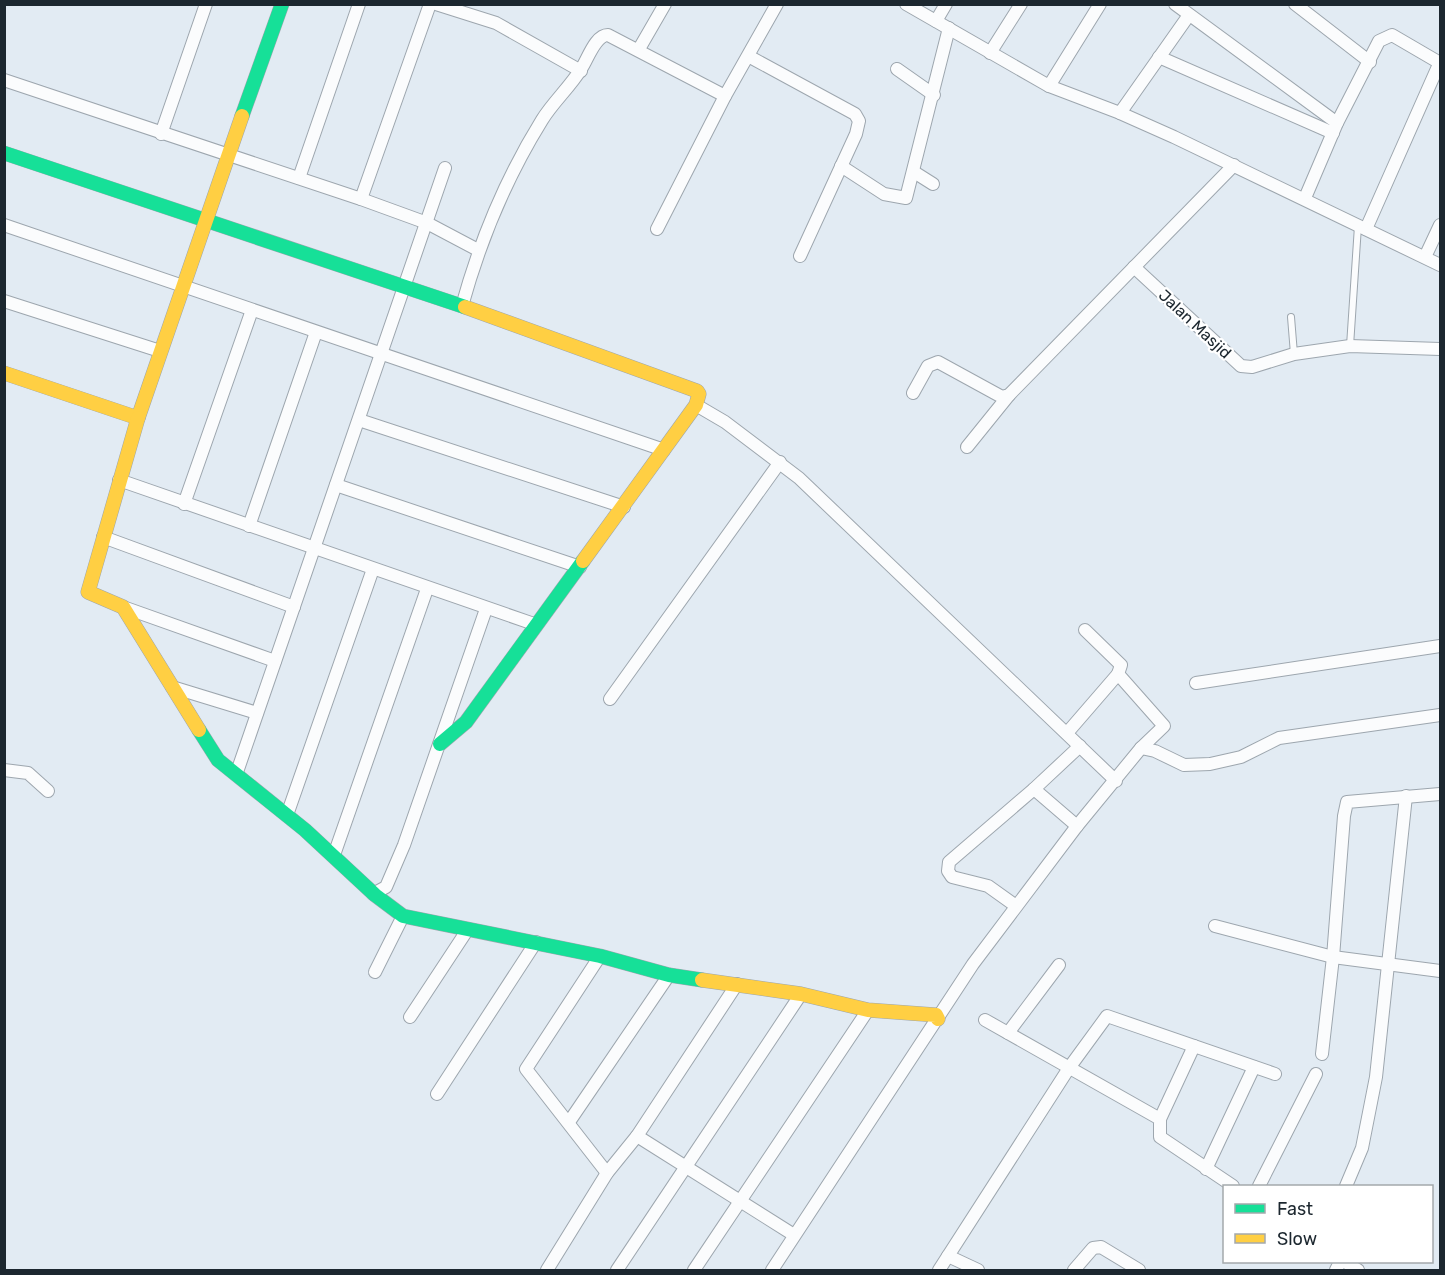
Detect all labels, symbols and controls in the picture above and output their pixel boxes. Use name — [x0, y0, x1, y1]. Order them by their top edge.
street label: Jalan Masjid — [1155, 286, 1235, 362]
legend — [1223, 1185, 1433, 1263]
text: Fast — [1277, 1198, 1313, 1220]
text: Slow — [1277, 1228, 1317, 1250]

